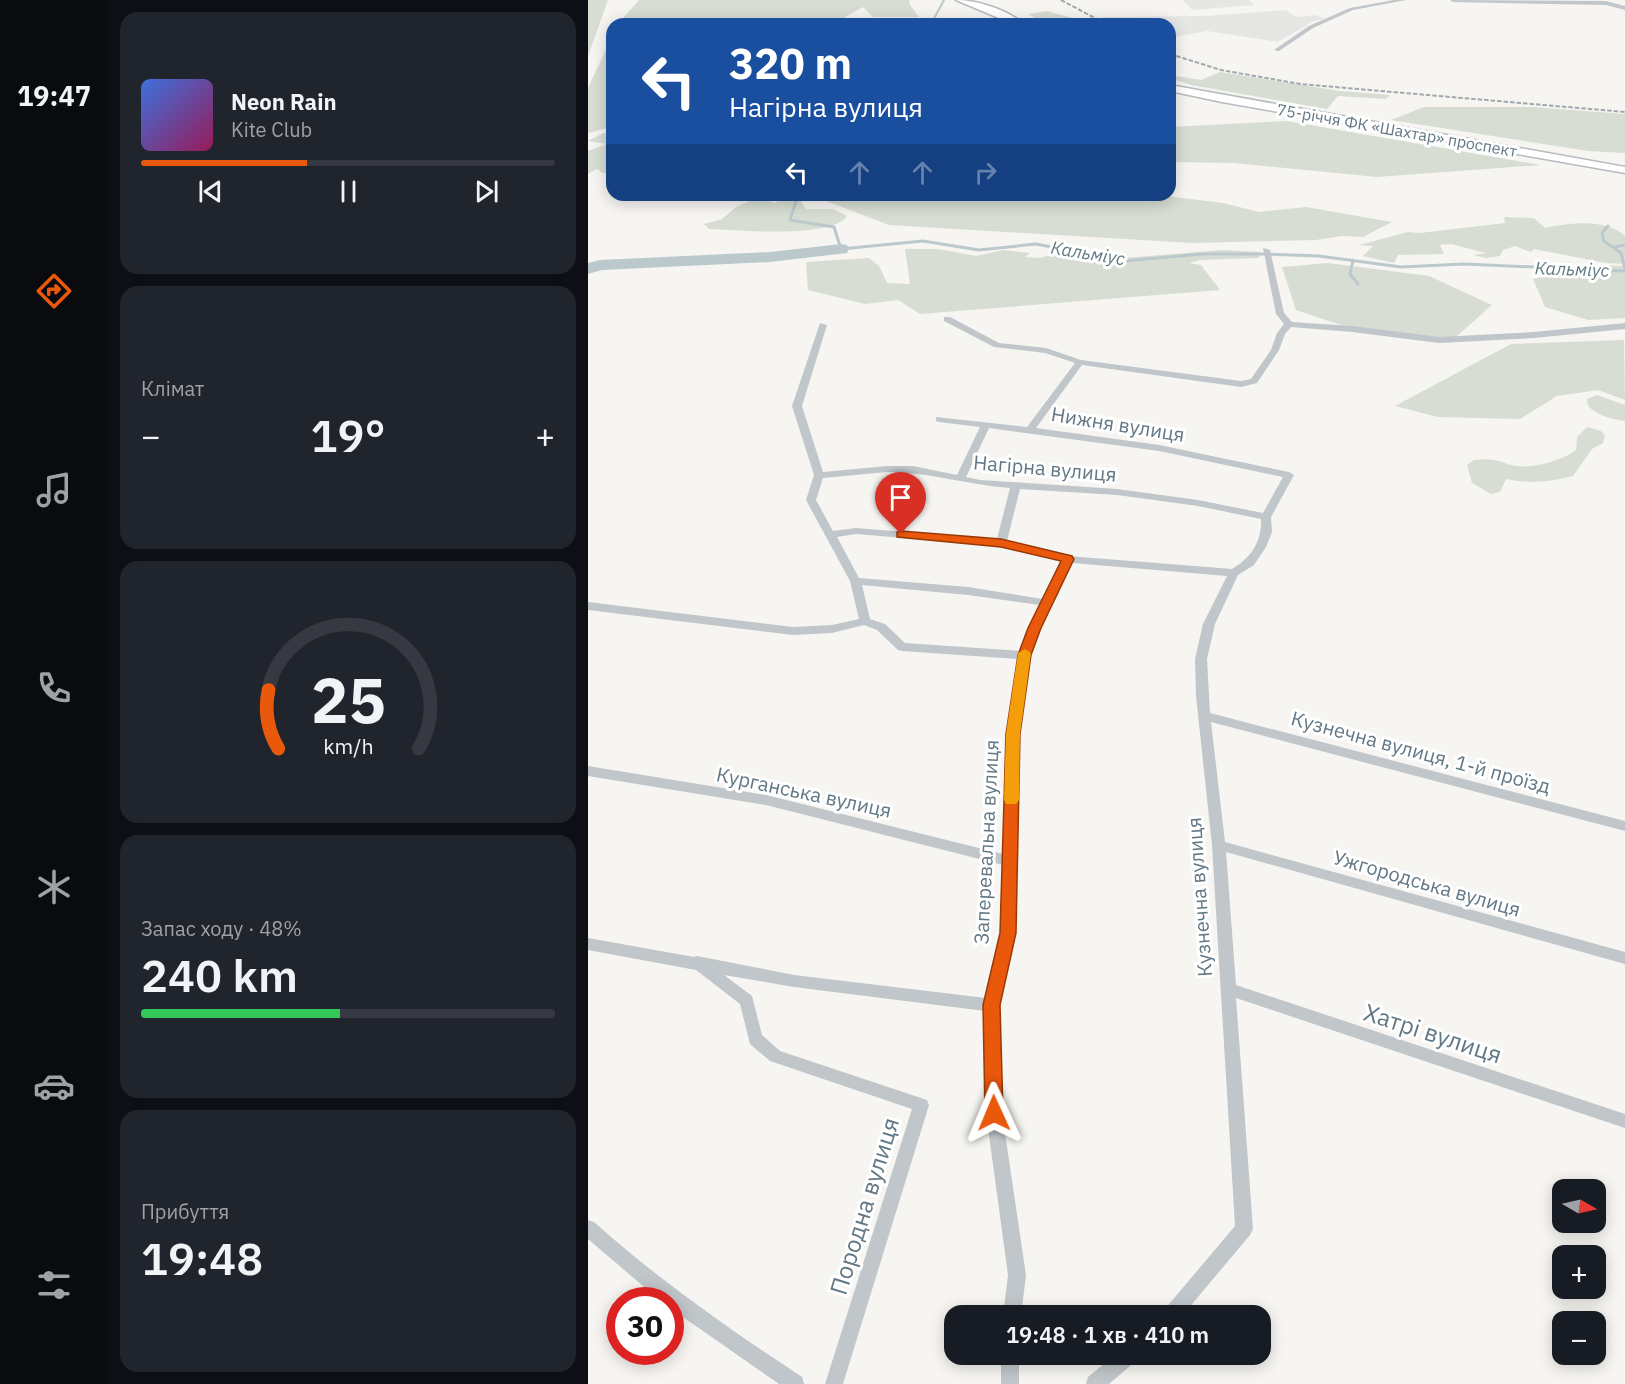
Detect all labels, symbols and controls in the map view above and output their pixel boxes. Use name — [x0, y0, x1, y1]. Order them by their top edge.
text: 320 m — [729, 36, 852, 91]
icon: left — [630, 42, 708, 120]
text: 19:47 — [17, 78, 91, 113]
text: Neon Rain — [231, 87, 337, 116]
text: Нагірна вулиця — [729, 89, 923, 124]
street label: 75-річчя ФК «Шахтар» проспект — [1275, 99, 1519, 161]
text: Kite Club — [231, 116, 312, 143]
icon: left — [780, 156, 813, 189]
icon: ahead — [843, 156, 876, 189]
icon: ahead — [906, 156, 939, 189]
icon: right — [969, 156, 1002, 189]
icon: previous — [194, 175, 227, 208]
icon: pause — [332, 175, 365, 208]
icon: next — [470, 175, 503, 208]
water label: Кальміус — [1049, 236, 1127, 270]
water label: Кальміус — [1534, 256, 1610, 282]
icon: directions — [33, 270, 75, 312]
text: Клімат — [141, 375, 204, 402]
street label: Нижня вулиця — [1049, 400, 1187, 448]
text: 19° — [310, 406, 386, 464]
text: − — [141, 414, 161, 457]
text: + — [535, 414, 555, 457]
street label: Нагірна вулиця — [972, 448, 1118, 488]
icon: music — [33, 469, 75, 511]
pin — [875, 472, 926, 534]
icon: arrive — [884, 481, 917, 514]
text: 25 — [311, 659, 385, 740]
icon: phone — [33, 667, 75, 709]
street label: Кузнечна вулиця, 1-й проїзд — [1288, 704, 1554, 800]
text: km/h — [323, 732, 373, 760]
street label: Заперевальна вулиця — [967, 739, 1005, 945]
street label: Курганська вулиця — [714, 760, 894, 824]
street label: Кузнечна вулиця — [1180, 816, 1218, 978]
street label: Ужгородська вулиця — [1330, 843, 1524, 923]
icon: climate — [33, 866, 75, 908]
text: Запас ходу · 48% — [141, 915, 302, 942]
text: 240 km — [141, 946, 298, 1004]
street label: Хатрі вулиця — [1360, 996, 1506, 1070]
icon: car — [33, 1065, 75, 1107]
position arrow — [962, 1081, 1026, 1145]
street label: Породна вулиця — [822, 1113, 906, 1299]
north arrow — [1552, 1179, 1606, 1233]
map controls — [1552, 1179, 1606, 1365]
text: Прибуття — [141, 1198, 229, 1225]
text: 19:48 — [141, 1229, 263, 1287]
button: + — [1552, 1245, 1606, 1299]
icon: filters — [33, 1264, 75, 1306]
speed limit sign: 30 — [606, 1287, 684, 1365]
button: − — [1552, 1311, 1606, 1365]
text: 19:48 · 1 хв · 410 m — [1006, 1320, 1209, 1349]

